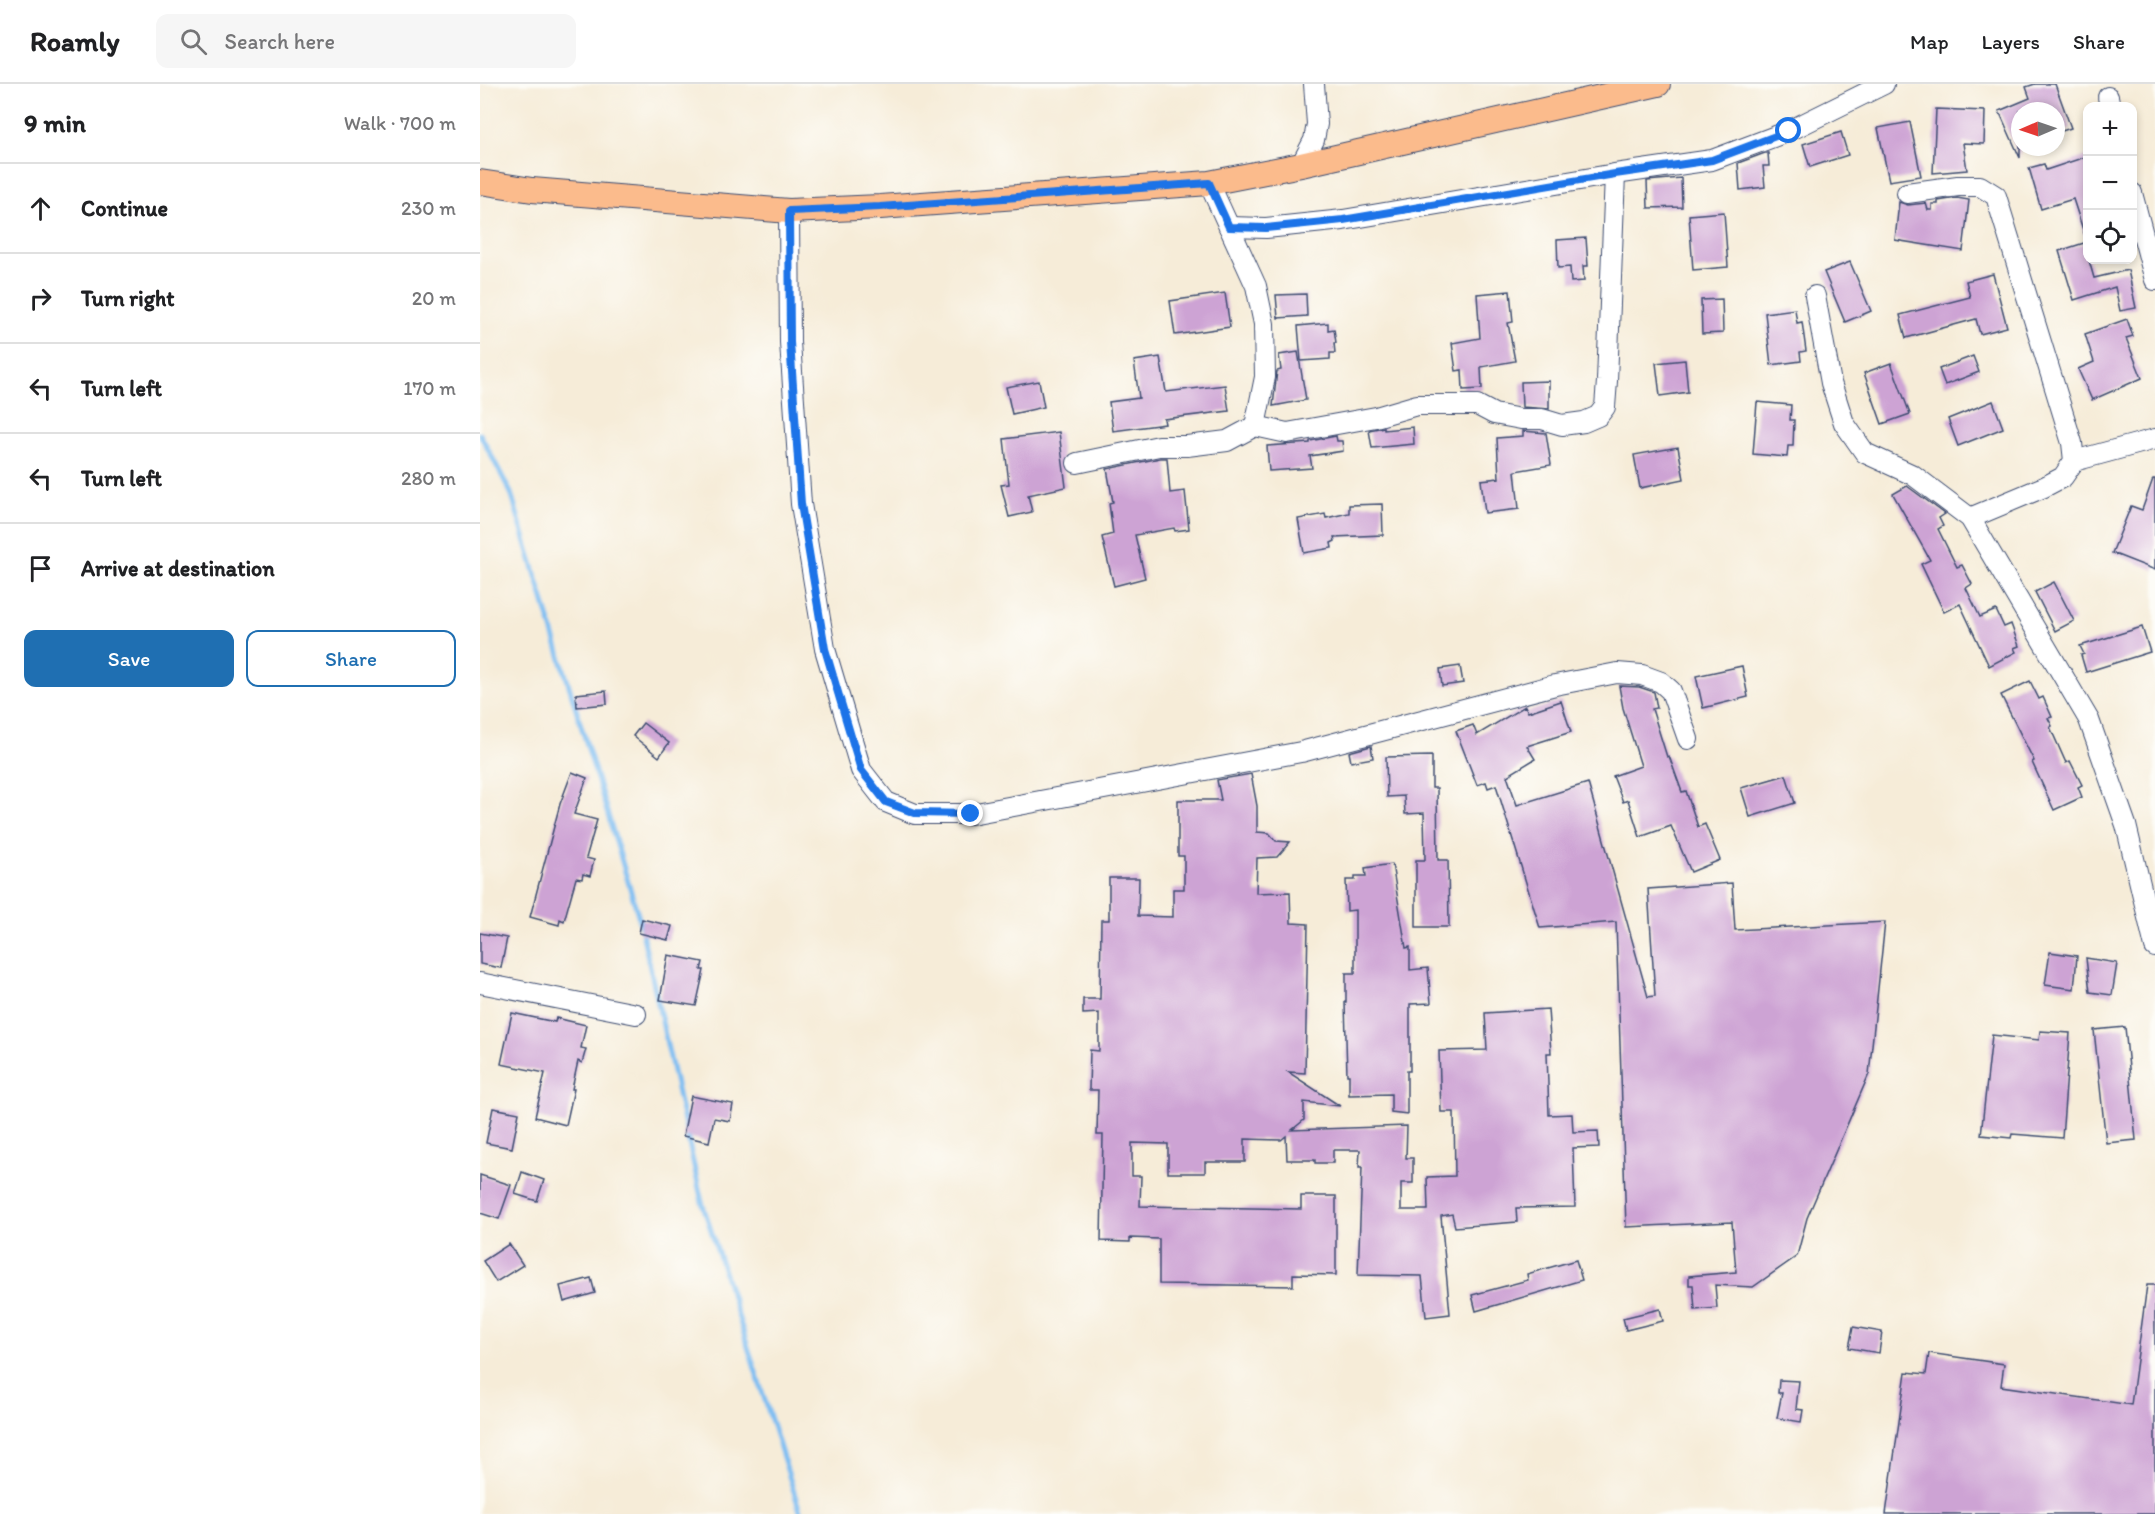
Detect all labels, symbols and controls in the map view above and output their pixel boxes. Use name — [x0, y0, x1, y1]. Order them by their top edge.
search box — [156, 14, 576, 68]
text: Roamly — [30, 24, 120, 58]
icon: search — [177, 25, 210, 58]
text: Search here — [225, 28, 335, 55]
text: Map — [1910, 29, 1949, 54]
text: Layers — [1982, 29, 2040, 54]
text: Share — [2073, 29, 2125, 54]
north arrow — [2011, 102, 2065, 156]
map controls — [2083, 102, 2137, 264]
button: + — [2083, 102, 2137, 156]
text: 9 min — [24, 107, 86, 139]
text: Walk · 700 m — [344, 111, 456, 135]
route start — [1775, 117, 1801, 143]
button: − — [2083, 156, 2137, 210]
icon: ahead — [24, 192, 57, 225]
text: Continue — [81, 195, 168, 222]
text: 230 m — [401, 196, 456, 220]
button: locate — [2083, 210, 2137, 264]
icon: right — [24, 282, 57, 315]
text: Turn right — [81, 285, 175, 312]
text: 20 m — [412, 286, 456, 310]
icon: left — [24, 372, 57, 405]
text: Turn left — [81, 375, 162, 402]
text: 170 m — [403, 376, 456, 400]
icon: left — [24, 462, 57, 495]
text: Turn left — [81, 465, 162, 492]
text: 280 m — [401, 466, 456, 490]
icon: arrive — [24, 552, 57, 585]
text: Arrive at destination — [81, 555, 275, 582]
button: Save — [24, 630, 234, 687]
button: Share — [246, 630, 456, 687]
route end — [957, 800, 983, 826]

